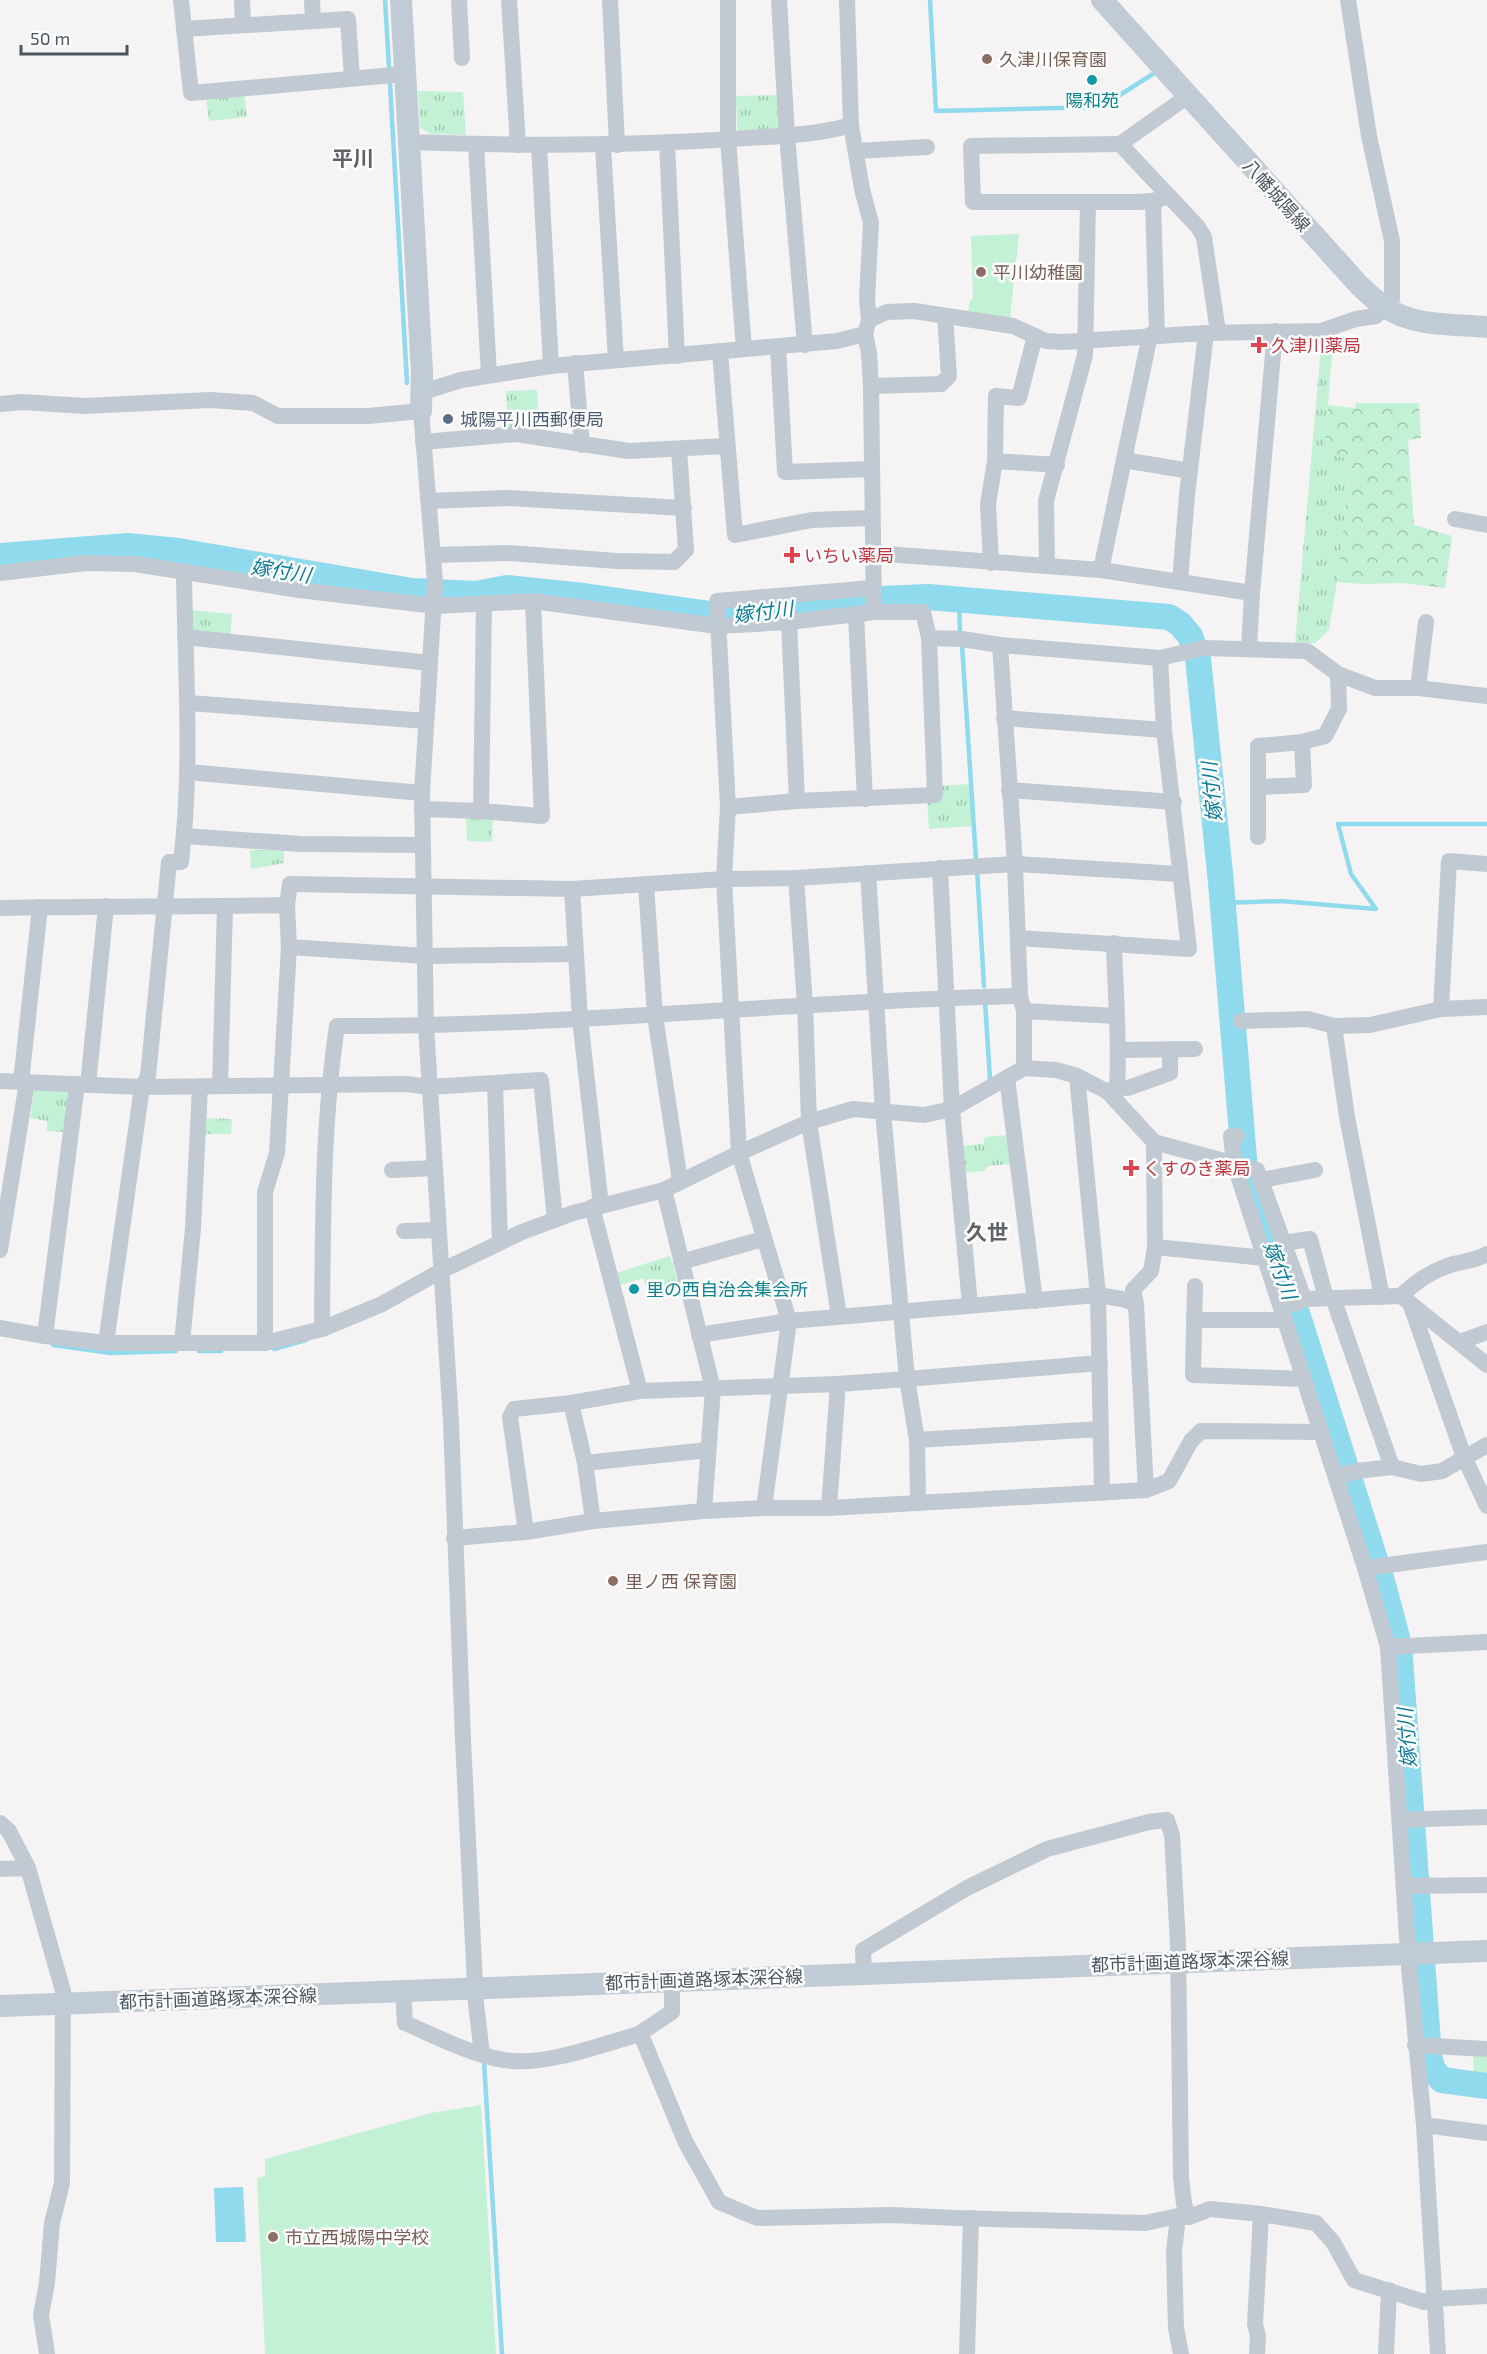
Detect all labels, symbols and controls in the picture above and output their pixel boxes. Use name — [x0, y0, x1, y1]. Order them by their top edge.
scale bar — [21, 18, 128, 56]
text: 50 m — [30, 27, 70, 49]
place label: 久津川保育園 — [999, 48, 1107, 70]
marker: 久津川保育園 — [980, 52, 994, 66]
marker: 陽和苑 — [1085, 73, 1099, 87]
place label: 陽和苑 — [1065, 89, 1119, 111]
district label: 平川 — [332, 145, 374, 170]
street label: 八幡城陽線 — [1239, 154, 1315, 236]
place label: 平川幼稚園 — [993, 261, 1083, 283]
marker: 平川幼稚園 — [974, 265, 988, 279]
place label: 久津川薬局 — [1271, 334, 1361, 356]
marker: 久津川薬局 — [1252, 338, 1266, 352]
place label: 城陽平川西郵便局 — [460, 408, 604, 430]
marker: 城陽平川西郵便局 — [441, 412, 455, 426]
place label: いちい薬局 — [804, 544, 894, 566]
marker: いちい薬局 — [785, 548, 799, 562]
water label: 嫁付川 — [249, 553, 314, 587]
water label: 嫁付川 — [732, 595, 796, 627]
water label: 嫁付川 — [1196, 759, 1226, 823]
place label: くすのき薬局 — [1143, 1157, 1250, 1179]
marker: くすのき薬局 — [1124, 1161, 1138, 1175]
district label: 久世 — [966, 1219, 1008, 1244]
water label: 嫁付川 — [1259, 1238, 1303, 1304]
place label: 里の西自治会集会所 — [646, 1278, 808, 1300]
marker: 里の西自治会集会所 — [627, 1282, 641, 1296]
place label: 里ノ西 保育園 — [625, 1570, 737, 1592]
marker: 里ノ西 保育園 — [606, 1574, 620, 1588]
water label: 嫁付川 — [1392, 1705, 1420, 1769]
street label: 都市計画道路塚本深谷線 — [1091, 1947, 1289, 1975]
street label: 都市計画道路塚本深谷線 — [605, 1965, 803, 1993]
street label: 都市計画道路塚本深谷線 — [119, 1984, 317, 2012]
place label: 市立西城陽中学校 — [285, 2226, 429, 2248]
marker: 市立西城陽中学校 — [266, 2230, 280, 2244]

